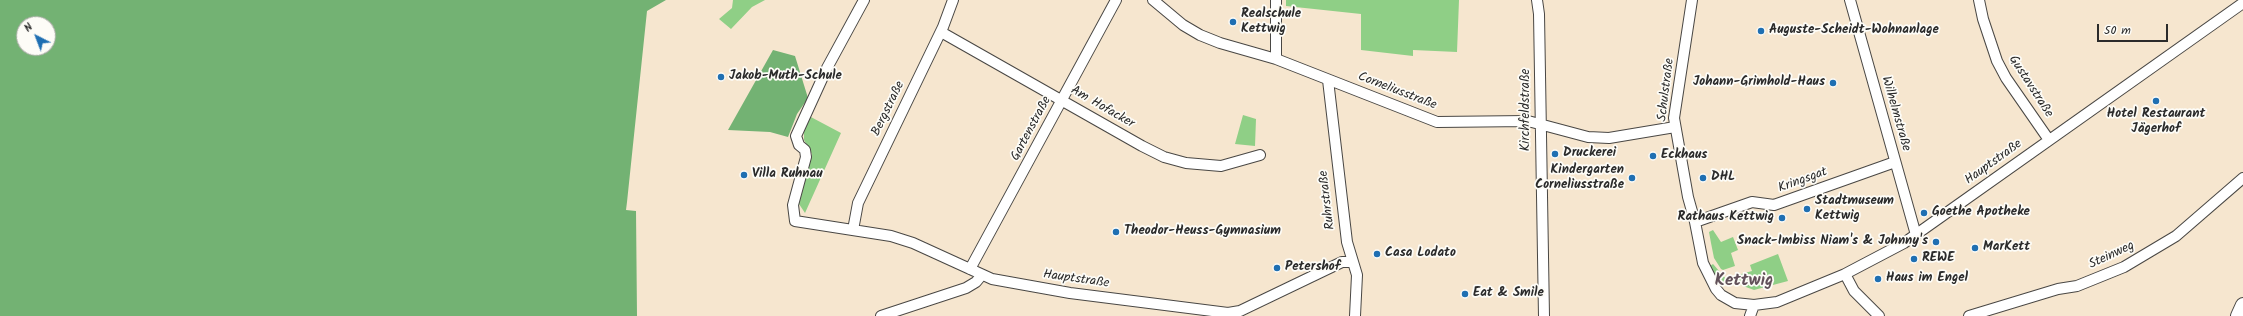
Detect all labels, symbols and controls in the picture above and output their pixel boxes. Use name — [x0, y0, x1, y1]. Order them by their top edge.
place label: Realschule Kettwig — [1241, 7, 1301, 38]
north arrow — [16, 16, 56, 56]
scale bar — [2099, 16, 2170, 42]
marker: Realschule Kettwig — [1228, 17, 1238, 27]
text: N — [20, 19, 37, 37]
text: 50 m — [2104, 21, 2131, 40]
place label: Auguste-Scheidt-Wohnanlage — [1769, 23, 1939, 39]
marker: Auguste-Scheidt-Wohnanlage — [1756, 26, 1766, 36]
street label: Gustavstraße — [2004, 53, 2056, 121]
street label: Schulstraße — [1655, 58, 1679, 122]
place label: Jakob-Muth-Schule — [729, 69, 842, 85]
street label: Kirchfeldstraße — [1519, 69, 1535, 151]
street label: Corneliusstraße — [1355, 70, 1439, 114]
marker: Jakob-Muth-Schule — [716, 72, 726, 82]
place label: Johann-Grimhold-Haus — [1693, 75, 1825, 91]
street label: Wilhelmstraße — [1877, 75, 1913, 153]
marker: Johann-Grimhold-Haus — [1828, 78, 1838, 88]
street label: Bergstraße — [869, 79, 909, 139]
street label: Am Hofacker — [1067, 83, 1137, 133]
street label: Gartenstraße — [1009, 94, 1055, 164]
marker: Hotel Restaurant Jägerhof — [2151, 96, 2161, 106]
place label: Hotel Restaurant Jägerhof — [2107, 107, 2205, 138]
street label: Hauptstraße — [1962, 137, 2026, 189]
place label: Druckerei — [1563, 146, 1616, 162]
place label: Eckhaus — [1661, 148, 1707, 164]
marker: Druckerei — [1550, 149, 1560, 159]
marker: Eckhaus — [1648, 151, 1658, 161]
place label: Kindergarten Corneliusstraße — [1535, 163, 1624, 194]
street label: Kringsgat — [1776, 165, 1830, 197]
place label: Villa Ruhnau — [752, 167, 822, 183]
marker: Villa Ruhnau — [739, 170, 749, 180]
street label: Ruhrstraße — [1317, 170, 1339, 230]
place label: DHL — [1711, 170, 1735, 186]
marker: Kindergarten Corneliusstraße — [1627, 173, 1637, 183]
marker: DHL — [1698, 173, 1708, 183]
place label: Stadtmuseum Kettwig — [1815, 194, 1894, 225]
marker: Stadtmuseum Kettwig — [1802, 204, 1812, 214]
place label: Goethe Apotheke — [1932, 205, 2030, 221]
marker: Goethe Apotheke — [1919, 208, 1929, 218]
place label: Rathaus Kettwig — [1678, 210, 1774, 226]
marker: Rathaus Kettwig — [1777, 213, 1787, 223]
place label: Theodor-Heuss-Gymnasium — [1124, 224, 1281, 240]
marker: Theodor-Heuss-Gymnasium — [1111, 227, 1121, 237]
place label: Snack-Imbiss Niam's & Johnny's — [1737, 234, 1928, 250]
marker: Snack-Imbiss Niam's & Johnny's — [1931, 237, 1941, 247]
street label: Steinweg — [2087, 239, 2137, 273]
place label: MarKett — [1983, 240, 2030, 256]
marker: MarKett — [1970, 243, 1980, 253]
place label: Casa Lodato — [1385, 246, 1456, 262]
marker: Casa Lodato — [1372, 249, 1382, 259]
place label: REWE — [1922, 251, 1954, 267]
marker: REWE — [1909, 254, 1919, 264]
place label: Petershof — [1285, 260, 1340, 276]
marker: Petershof — [1272, 263, 1282, 273]
street label: Hauptstraße — [1042, 268, 1110, 292]
place label: Haus im Engel — [1886, 271, 1968, 287]
district label: Kettwig — [1715, 272, 1773, 292]
marker: Haus im Engel — [1873, 274, 1883, 284]
place label: Eat & Smile — [1473, 286, 1544, 302]
marker: Eat & Smile — [1460, 289, 1470, 299]

